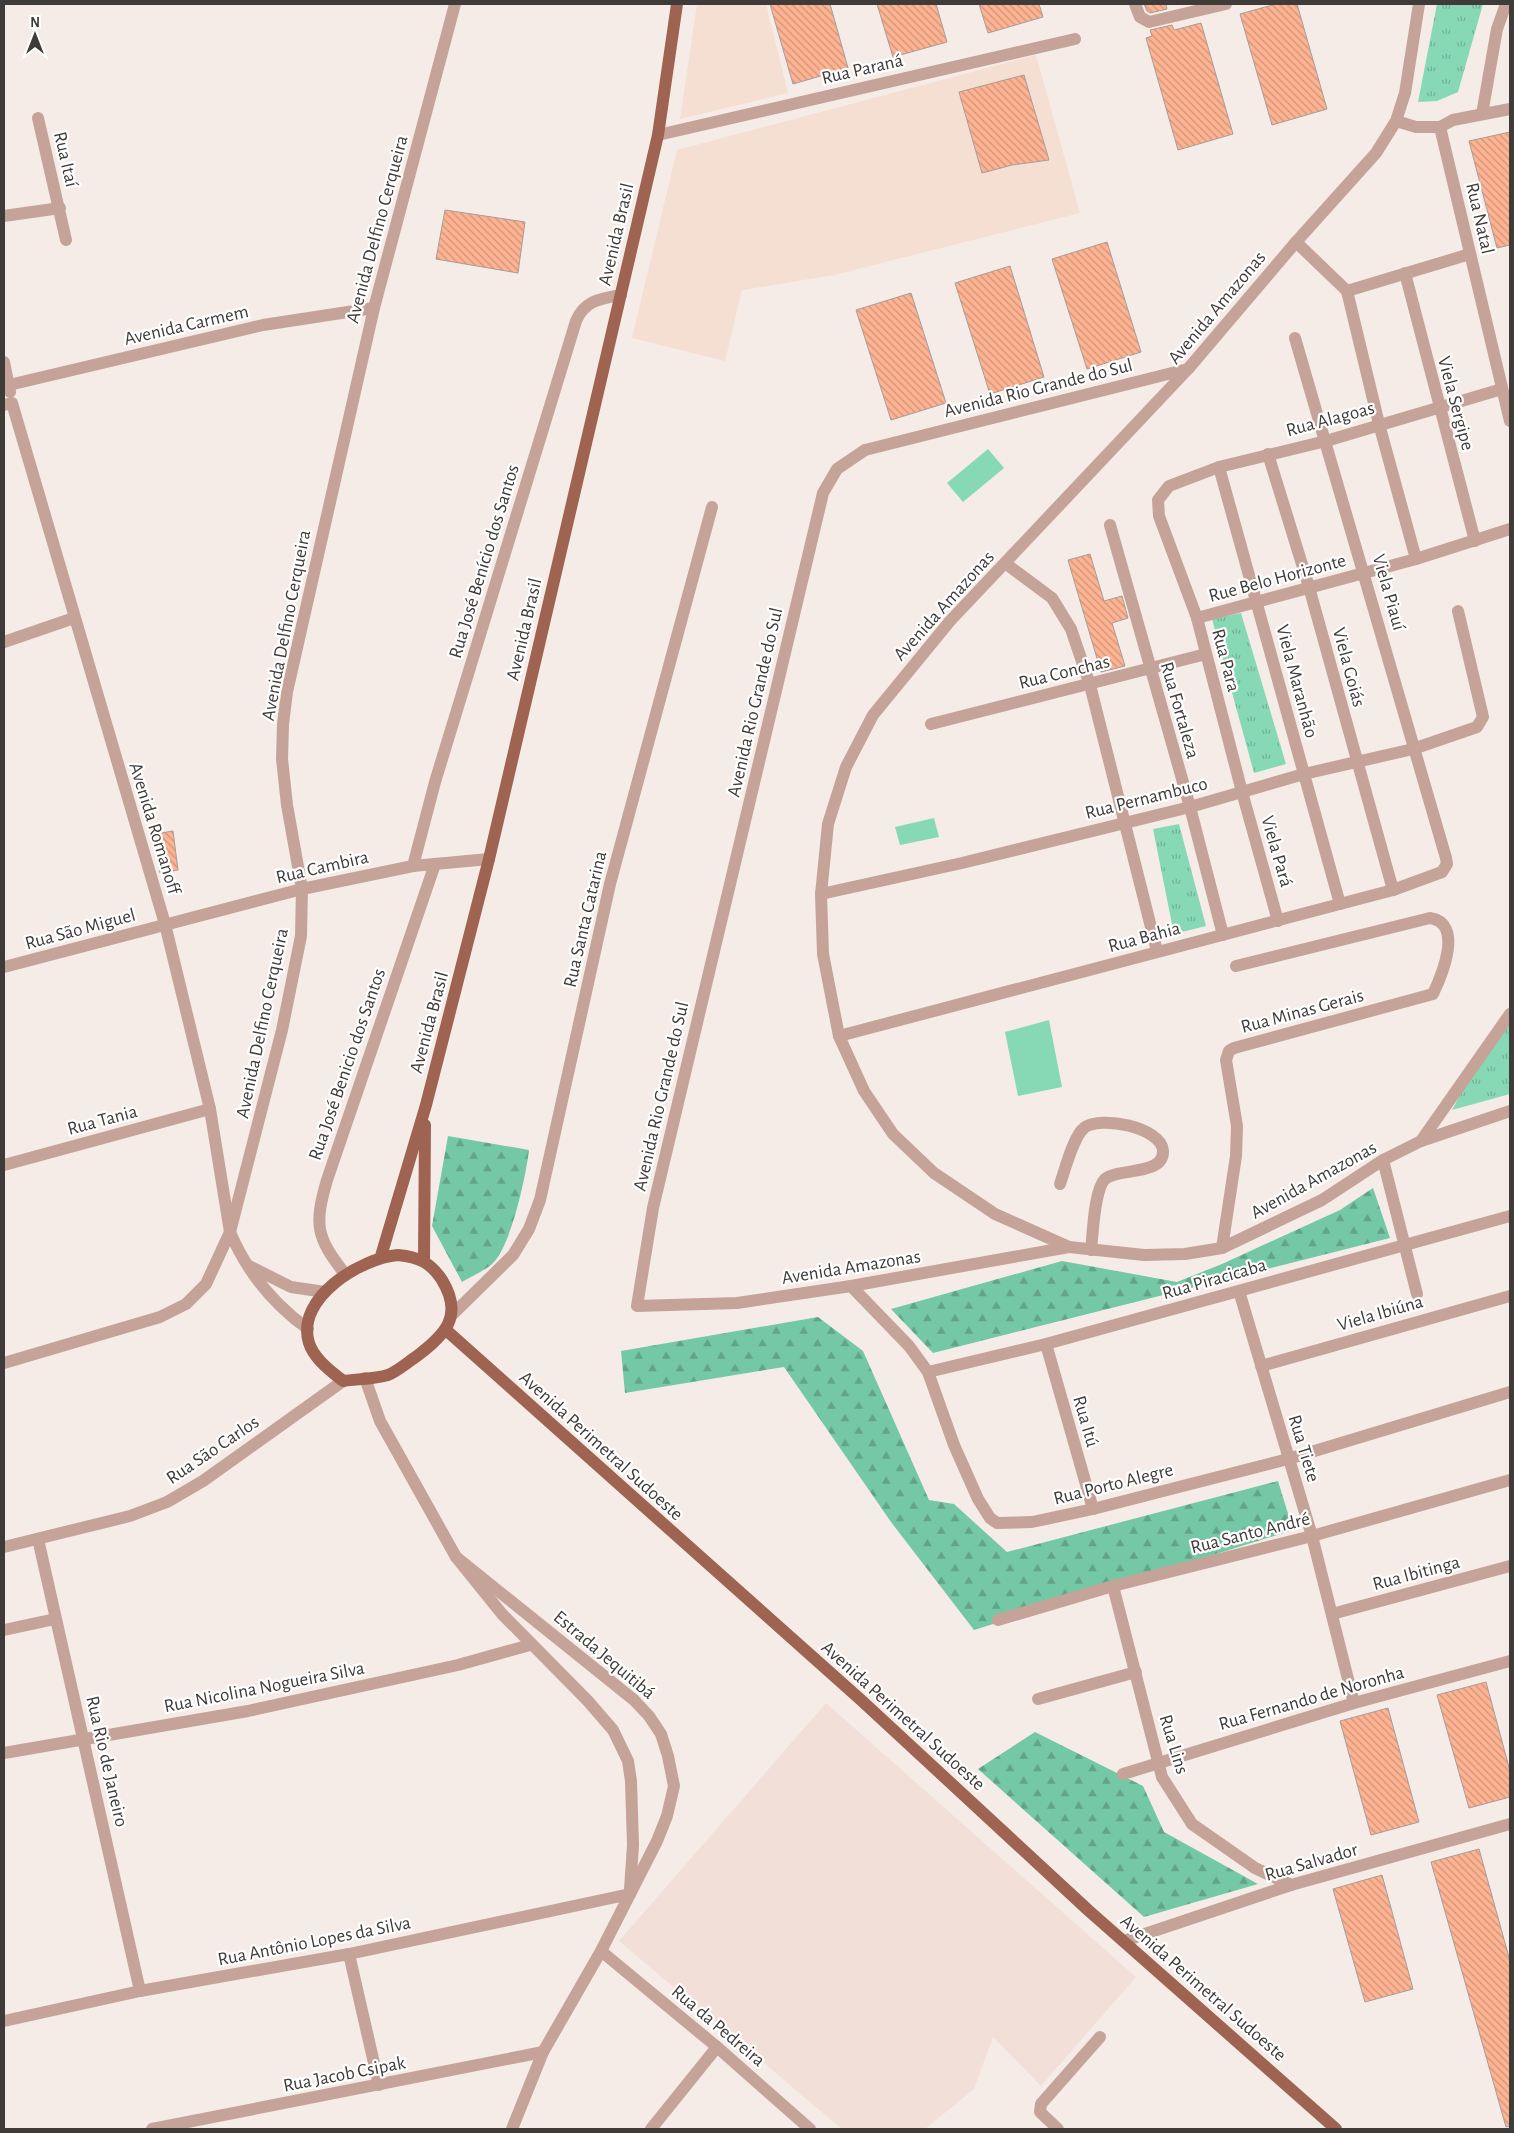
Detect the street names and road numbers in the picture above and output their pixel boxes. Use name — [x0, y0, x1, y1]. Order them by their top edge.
street label: Rua Paraná — [820, 51, 905, 88]
street label: Rua Itaí — [50, 130, 81, 189]
street label: Avenida Delfino Cerqueira — [343, 133, 412, 325]
street label: Avenida Brasil — [595, 181, 637, 287]
street label: Rua Natal — [1462, 181, 1497, 256]
street label: Avenida Amazonas — [1165, 248, 1270, 368]
street label: Avenida Carmem — [122, 302, 250, 349]
street label: Viela Sergipe — [1434, 354, 1477, 452]
street label: Avenida Rio Grande do Sul — [942, 356, 1135, 421]
street label: Rua Alagoas — [1284, 399, 1377, 440]
street label: Rua José Benício dos Santos — [446, 462, 523, 661]
street label: Avenida Delfino Cerqueira — [259, 528, 314, 722]
street label: Avenida Amazonas — [890, 547, 998, 665]
street label: Rue Belo Horizonte — [1207, 551, 1348, 606]
street label: Viela Piauí — [1369, 552, 1409, 633]
street label: Avenida Brasil — [503, 576, 545, 682]
street label: Avenida Rio Grande do Sul — [724, 606, 787, 799]
street label: Viela Maranhão — [1272, 623, 1321, 740]
street label: Viela Goiás — [1329, 626, 1368, 709]
street label: Rua Para — [1208, 627, 1243, 694]
street label: Rua Conchas — [1017, 652, 1112, 693]
street label: Rua Fortaleza — [1157, 660, 1202, 761]
street label: Avenida Romanoff — [126, 760, 184, 898]
street label: Rua Pernambuco — [1083, 774, 1210, 823]
street label: Viela Pará — [1257, 814, 1296, 890]
street label: Rua Cambira — [274, 848, 371, 887]
street label: Rua Santa Catarina — [561, 849, 610, 989]
street label: Rua São Miguel — [23, 906, 138, 953]
street label: Rua Bahia — [1106, 919, 1183, 956]
street label: Avenida Delfino Cerqueira — [233, 926, 292, 1120]
street label: Rua José Benicio dos Santos — [306, 966, 389, 1163]
street label: Avenida Brasil — [407, 970, 452, 1075]
street label: Rua Minas Gerais — [1239, 986, 1366, 1037]
street label: Avenida Rio Grande do Sul — [630, 1000, 693, 1193]
street label: Rua Tania — [65, 1102, 140, 1139]
street label: Avenida Amazonas — [1248, 1138, 1380, 1223]
street label: Avenida Amazonas — [780, 1247, 922, 1288]
street label: Rua Piracicaba — [1160, 1255, 1269, 1303]
street label: Viela Ibiúna — [1335, 1292, 1426, 1335]
street label: Avenida Perimetral Sudoeste — [516, 1368, 686, 1524]
street label: Rua Itú — [1069, 1394, 1102, 1450]
street label: Rua São Carlos — [163, 1412, 263, 1488]
street label: Rua Tiete — [1284, 1413, 1323, 1484]
street label: Rua Porto Alegre — [1052, 1460, 1175, 1509]
street label: Rua Santo André — [1189, 1509, 1312, 1557]
street label: Rua Ibitinga — [1371, 1553, 1462, 1594]
street label: Estrada Jequitibá — [550, 1607, 659, 1703]
street label: Avenida Perimetral Sudoeste — [818, 1638, 988, 1794]
street label: Rua Nicolina Nogueira Silva — [162, 1659, 366, 1716]
street label: Rua Fernando de Noronha — [1217, 1663, 1406, 1734]
street label: Rua Rio de Janeiro — [82, 1694, 131, 1829]
street label: Rua Lins — [1156, 1712, 1192, 1776]
street label: Rua Salvador — [1263, 1840, 1360, 1885]
street label: Avenida Perimetral Sudoeste — [1117, 1911, 1289, 2065]
street label: Rua Antônio Lopes da Silva — [216, 1913, 413, 1970]
street label: Rua da Pedreira — [668, 1982, 769, 2071]
street label: Rua Jacob Csipak — [282, 2053, 407, 2096]

